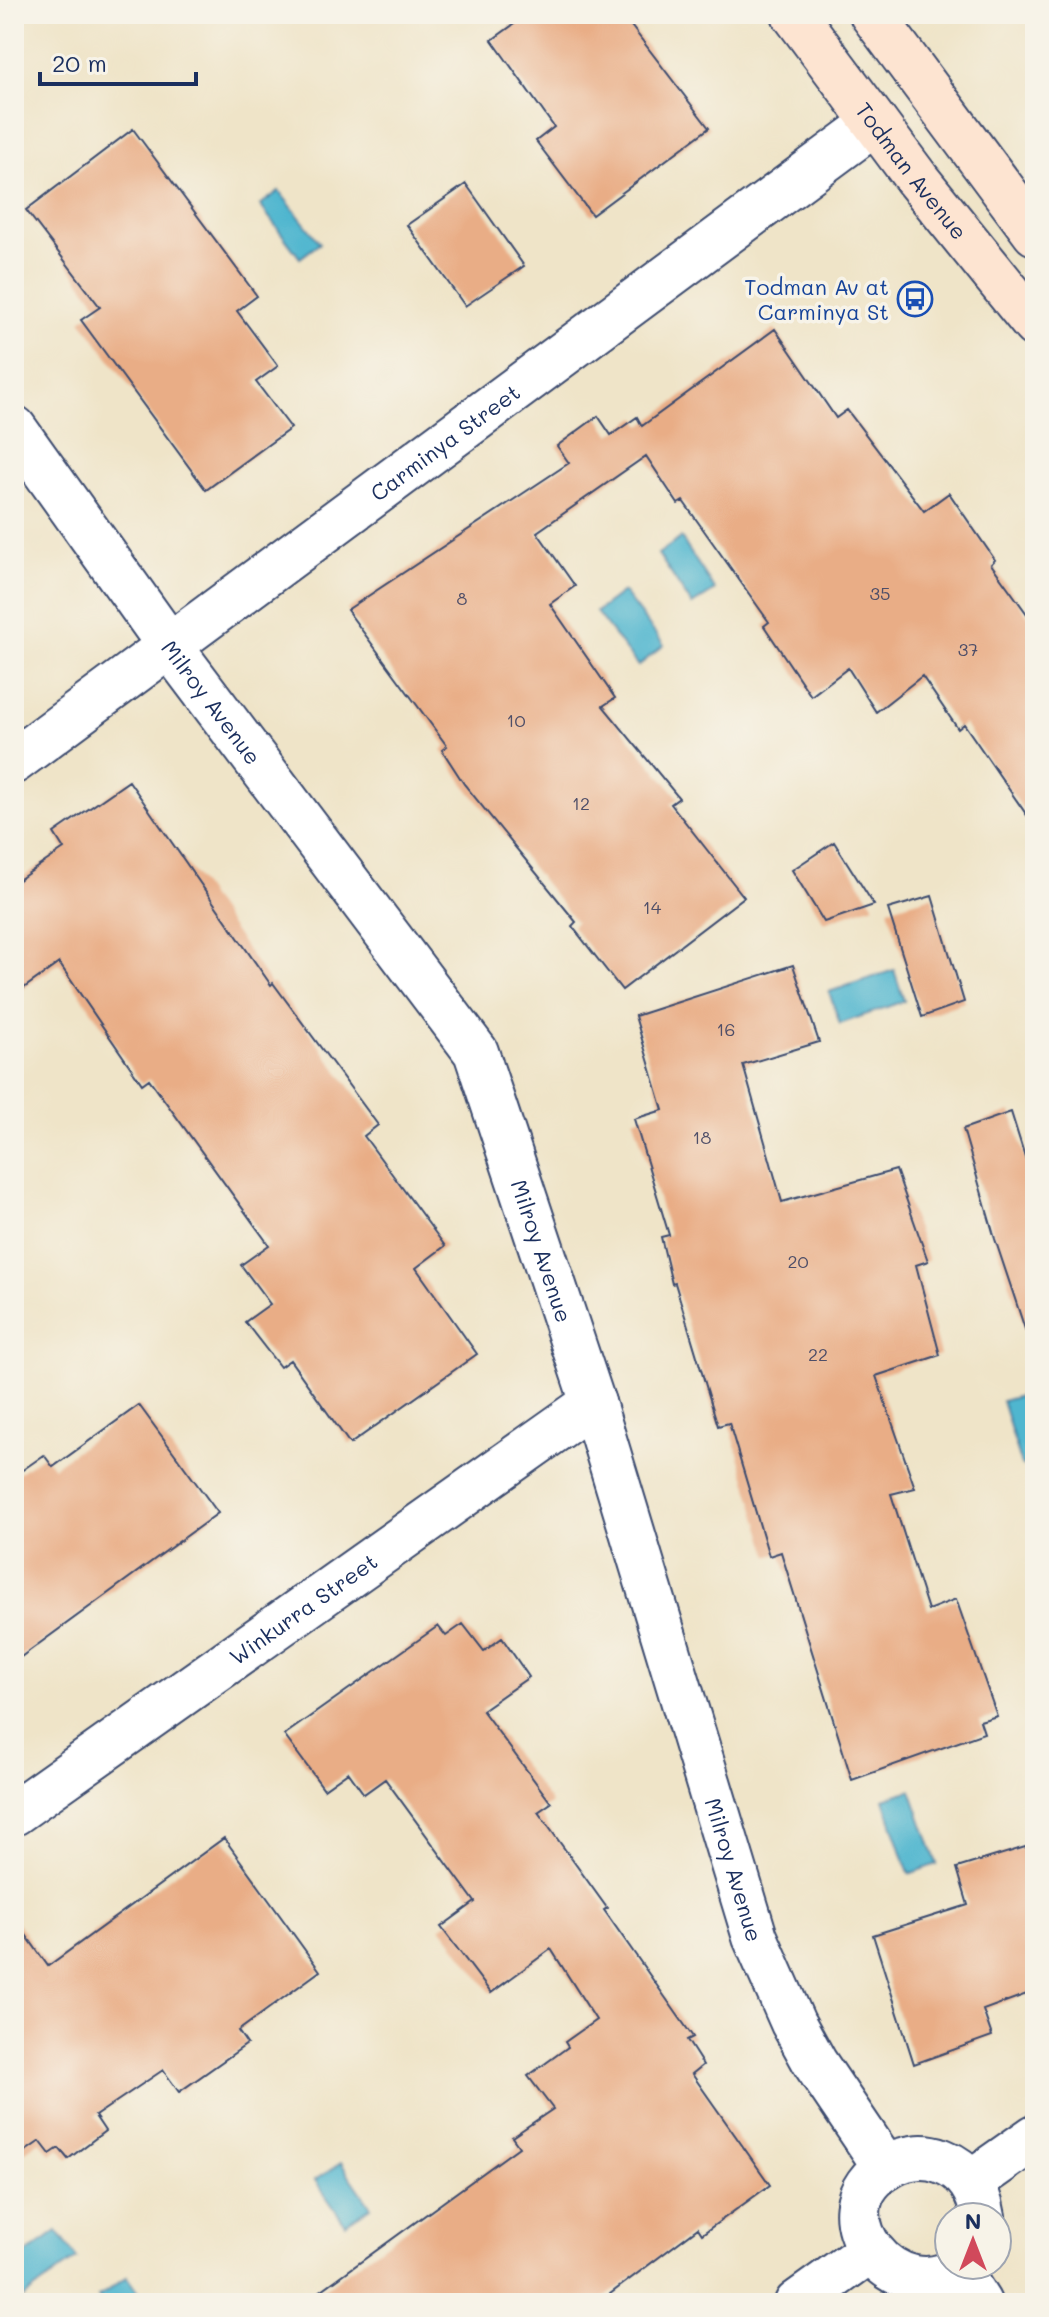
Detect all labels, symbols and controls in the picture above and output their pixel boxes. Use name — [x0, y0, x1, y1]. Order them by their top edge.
scale bar — [40, 36, 196, 86]
text: 20 m — [52, 47, 107, 78]
street label: Todman Avenue — [850, 96, 974, 245]
place label: Todman Av at Carminya St — [744, 272, 889, 326]
bus stop icon: Todman Av at Carminya St — [896, 280, 934, 318]
street label: Carminya Street — [364, 377, 525, 507]
house number: 35 — [869, 581, 891, 605]
house number: 8 — [457, 586, 468, 610]
street label: Milroy Avenue — [156, 634, 268, 770]
house number: 37 — [958, 637, 978, 661]
house number: 10 — [506, 708, 526, 732]
house number: 12 — [572, 791, 590, 815]
house number: 14 — [643, 895, 662, 919]
house number: 16 — [717, 1017, 735, 1041]
house number: 18 — [693, 1125, 712, 1149]
street label: Milroy Avenue — [505, 1176, 580, 1326]
house number: 20 — [787, 1249, 809, 1273]
house number: 22 — [808, 1342, 828, 1366]
street label: Winkurra Street — [223, 1546, 383, 1671]
street label: Milroy Avenue — [699, 1794, 770, 1945]
north arrow — [933, 2201, 1013, 2281]
text: N — [965, 2206, 981, 2235]

